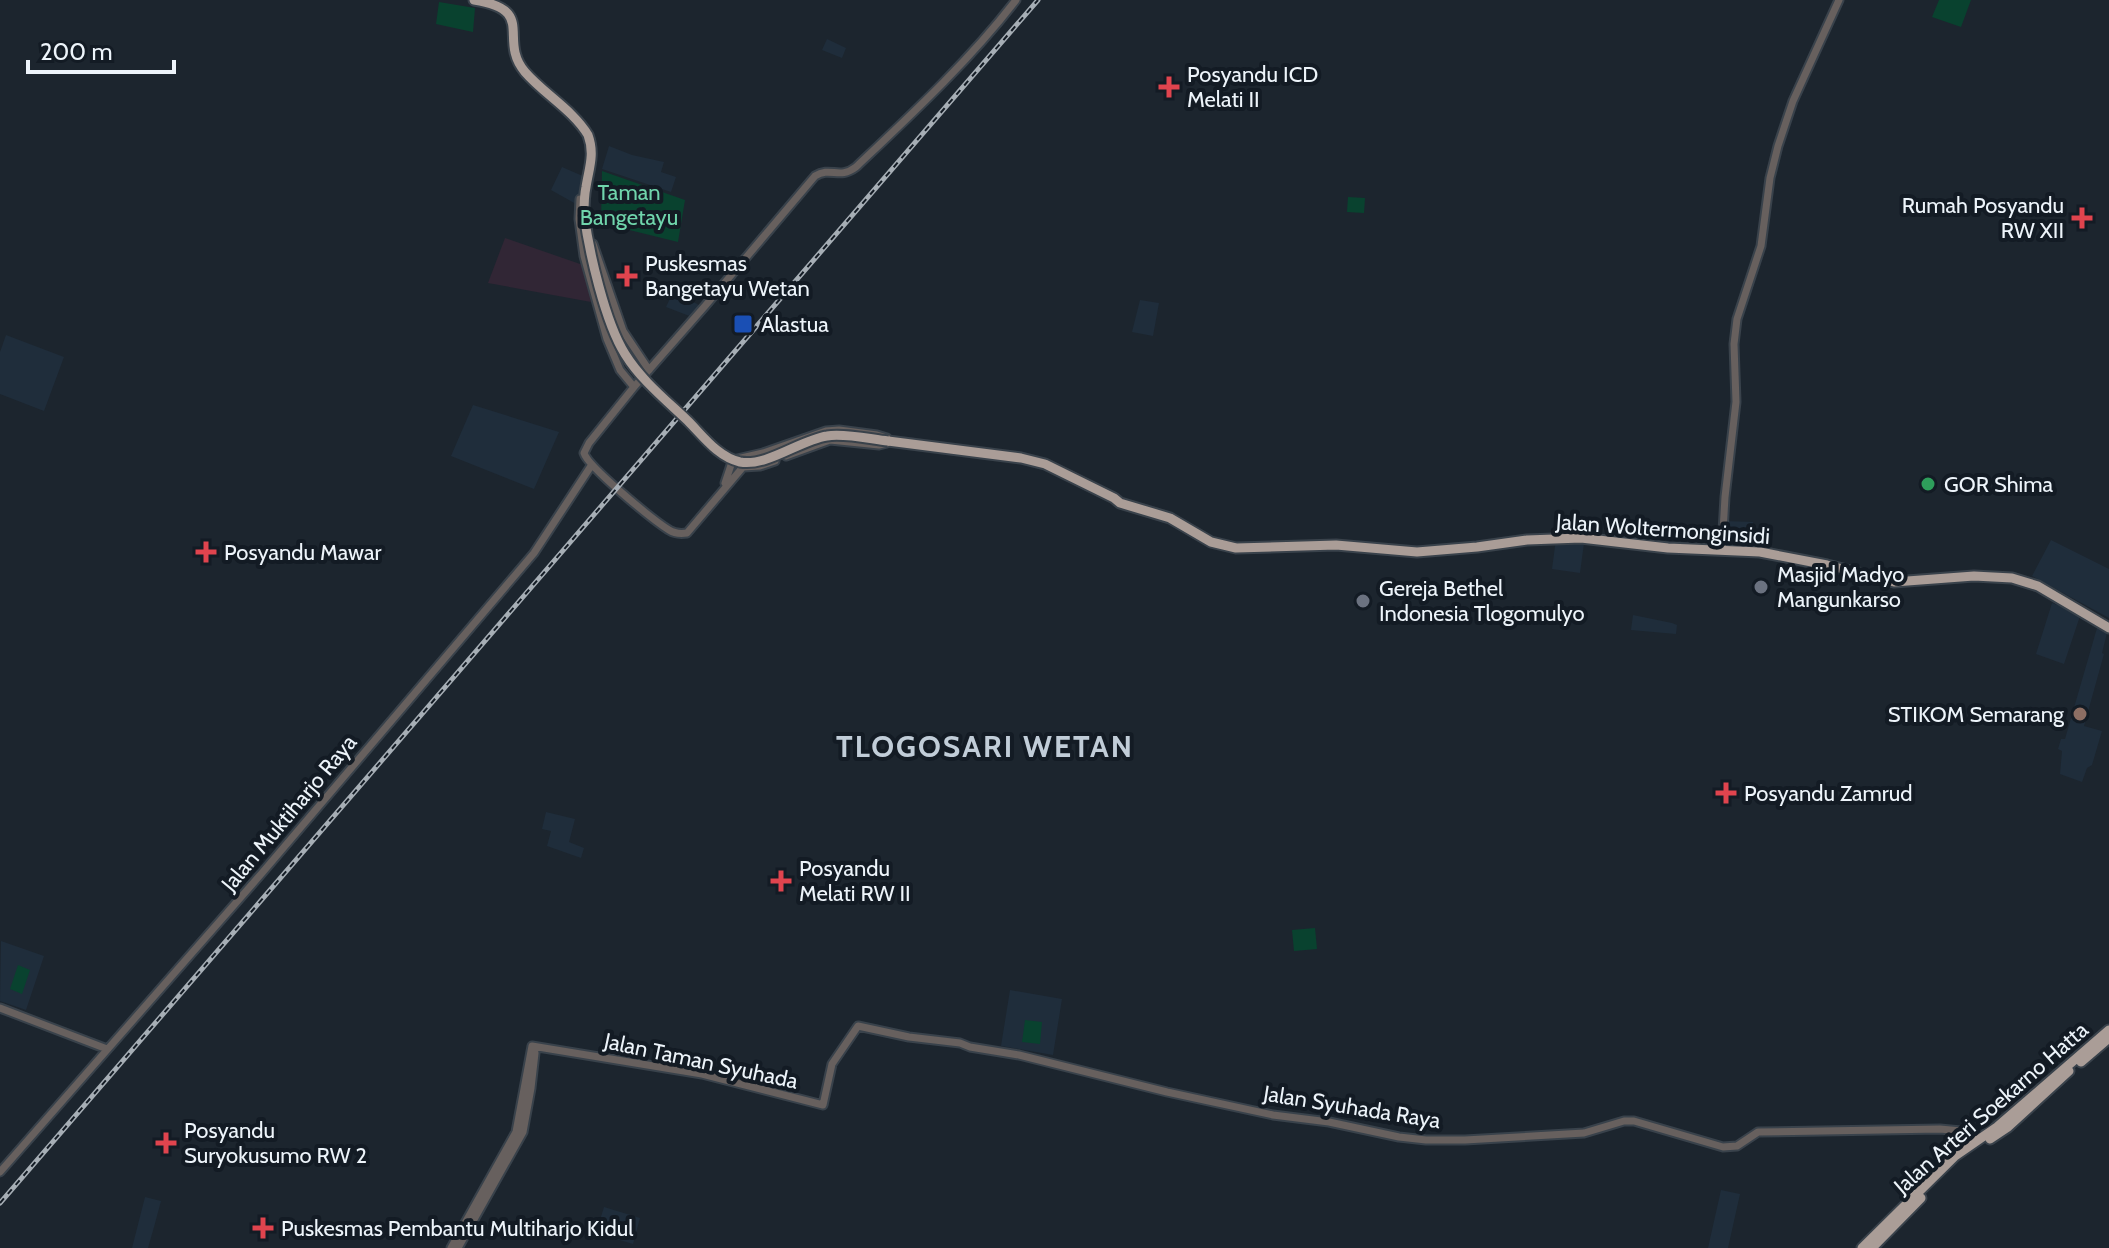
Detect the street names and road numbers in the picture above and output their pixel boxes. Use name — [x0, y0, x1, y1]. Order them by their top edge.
street label: Jalan Woltermonginsidi — [1554, 508, 1771, 550]
street label: Jalan Muktiharjo Raya — [215, 729, 363, 898]
street label: Jalan Arteri Soekarno Hatta — [1888, 1016, 2094, 1200]
street label: Jalan Taman Syuhada — [601, 1027, 801, 1095]
street label: Jalan Syuhada Raya — [1260, 1080, 1443, 1134]

